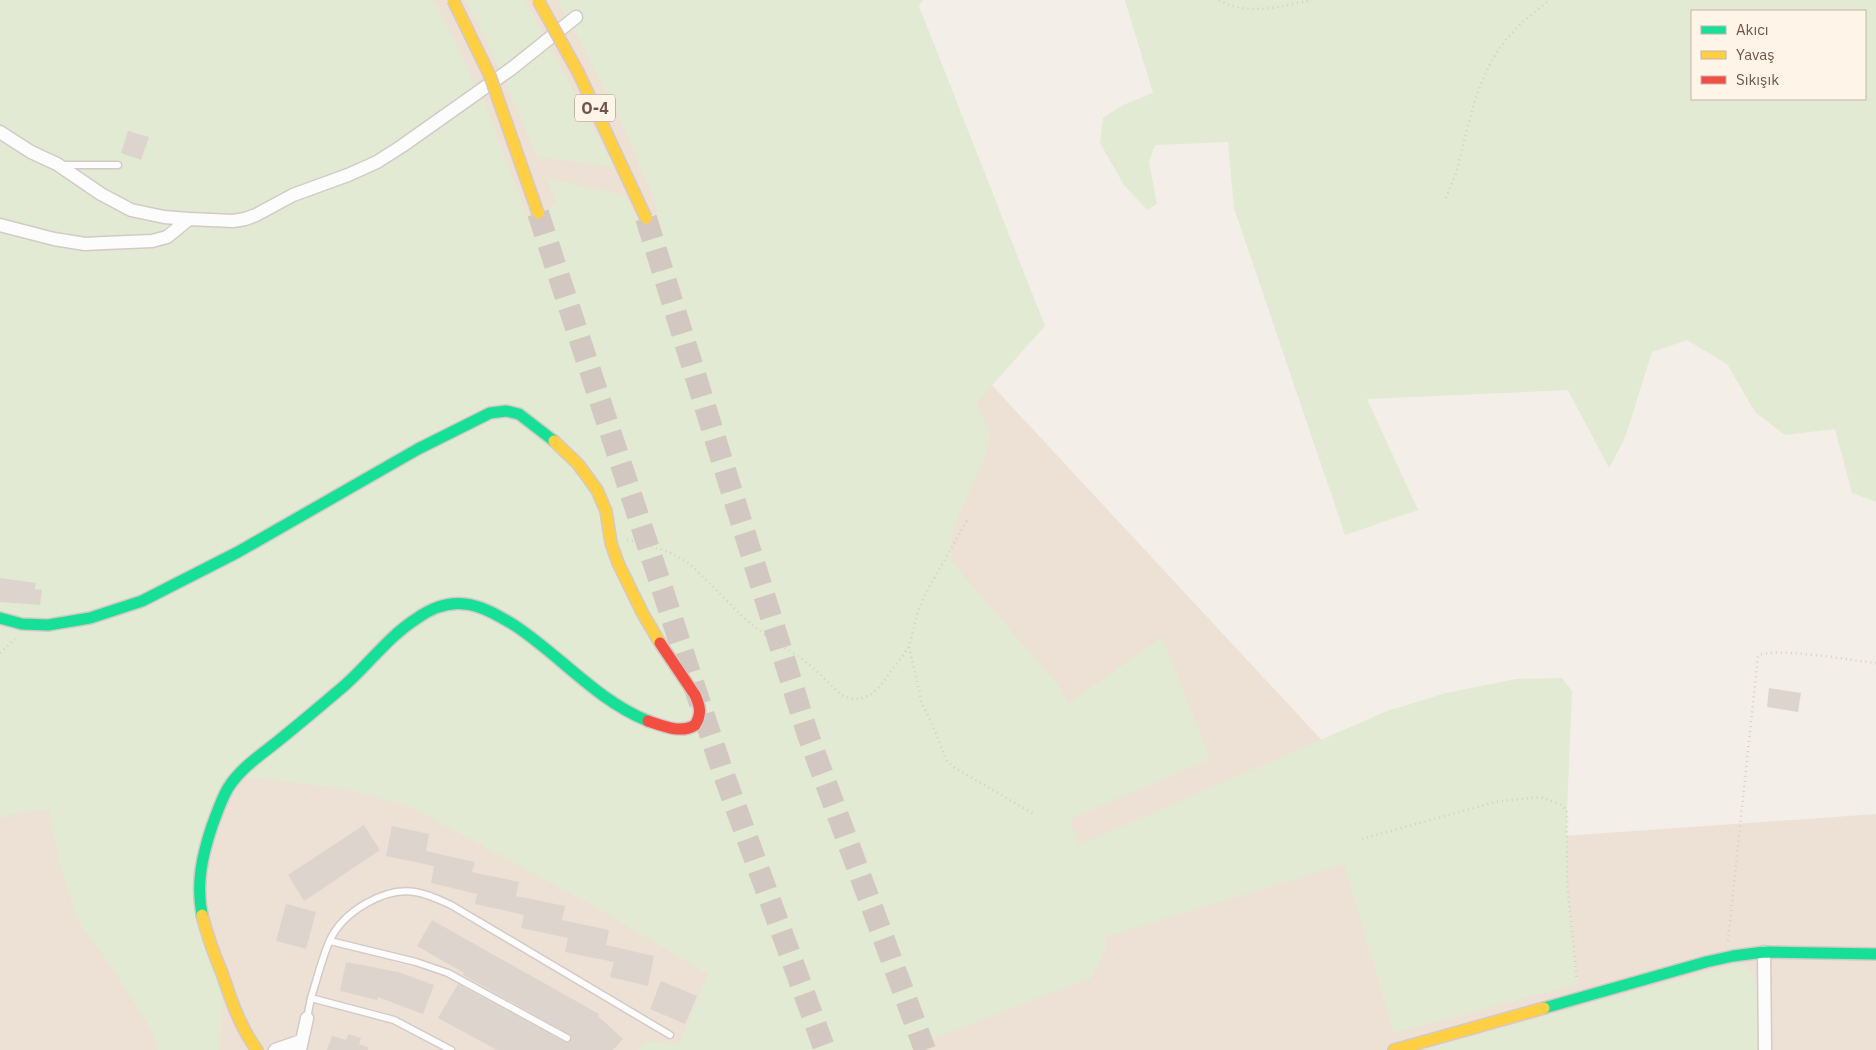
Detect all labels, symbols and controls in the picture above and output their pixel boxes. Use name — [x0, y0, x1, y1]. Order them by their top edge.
legend — [1691, 10, 1866, 100]
text: Akıcı — [1736, 20, 1769, 39]
text: Yavaş — [1736, 45, 1775, 64]
text: Sıkışık — [1736, 70, 1779, 89]
road number: O-4 — [575, 95, 615, 122]

